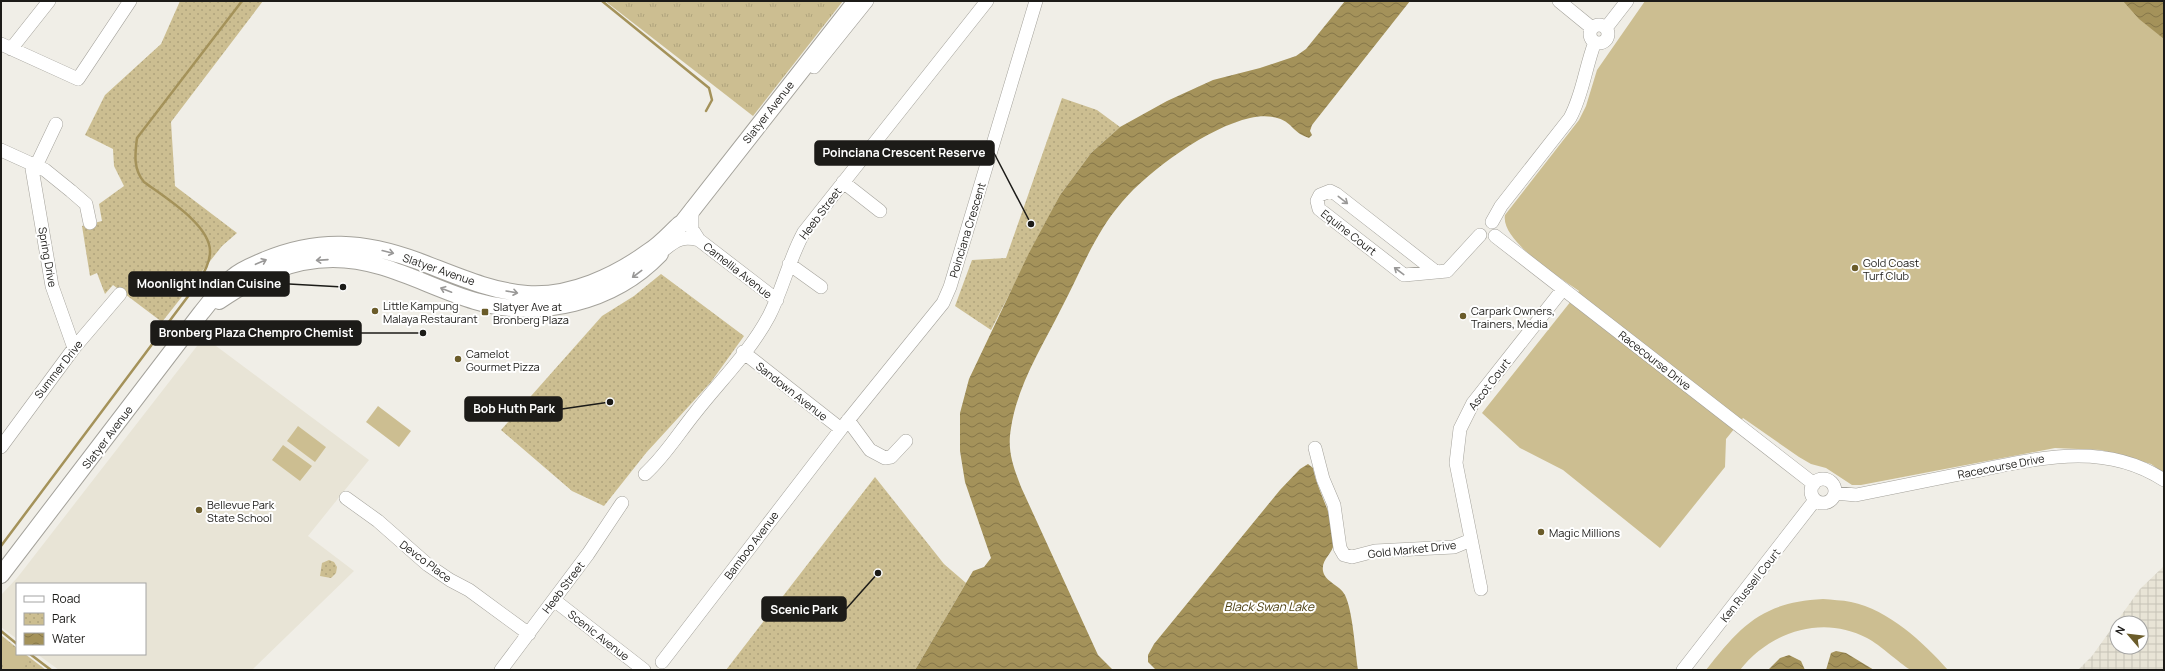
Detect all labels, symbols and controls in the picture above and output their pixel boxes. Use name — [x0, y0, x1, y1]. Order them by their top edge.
street label: Slatyer Avenue — [739, 77, 798, 146]
callout: Poinciana Crescent Reserve — [815, 141, 994, 165]
text: Poinciana Crescent Reserve — [823, 144, 985, 161]
street label: Poinciana Crescent — [945, 181, 989, 279]
street label: Heeb Street — [796, 184, 844, 242]
one-way arrow — [1338, 196, 1349, 204]
street label: Equine Court — [1318, 206, 1380, 258]
street label: Spring Drive — [35, 226, 61, 289]
street label: Camellia Avenue — [701, 238, 776, 302]
one-way arrow — [381, 249, 394, 257]
street label: Slatyer Avenue — [401, 250, 478, 289]
place label: Gold Coast Turf Club — [1863, 255, 1919, 283]
one-way arrow — [315, 256, 328, 264]
one-way arrow — [255, 257, 267, 265]
marker: Gold Coast Turf Club — [1850, 263, 1860, 273]
one-way arrow — [1394, 267, 1405, 275]
one-way arrow — [631, 270, 642, 278]
callout: Moonlight Indian Cuisine — [129, 272, 289, 296]
text: Moonlight Indian Cuisine — [137, 275, 281, 292]
one-way arrow — [441, 286, 453, 294]
one-way arrow — [505, 288, 518, 296]
place label: Little Kampung Malaya Restaurant — [383, 298, 478, 326]
place label: Slatyer Ave at Bronberg Plaza — [493, 299, 569, 327]
place label: Carpark Owners, Trainers, Media — [1471, 303, 1555, 331]
marker: Little Kampung Malaya Restaurant — [370, 306, 380, 316]
marker: Slatyer Ave at Bronberg Plaza — [480, 307, 490, 317]
marker: Carpark Owners, Trainers, Media — [1458, 311, 1468, 321]
callout: Bronberg Plaza Chempro Chemist — [151, 321, 361, 345]
text: Bronberg Plaza Chempro Chemist — [159, 324, 353, 341]
street label: Racecourse Drive — [1616, 327, 1695, 393]
street label: Summer Drive — [30, 336, 86, 401]
place label: Camelot Gourmet Pizza — [466, 346, 540, 374]
marker: Camelot Gourmet Pizza — [453, 354, 463, 364]
street label: Ascot Court — [1465, 355, 1513, 413]
street label: Sandown Avenue — [753, 358, 831, 424]
callout: Bob Huth Park — [465, 397, 562, 421]
text: Bob Huth Park — [473, 400, 555, 417]
street label: Slatyer Avenue — [78, 402, 136, 472]
street label: Racecourse Drive — [1956, 450, 2046, 482]
place label: Bellevue Park State School — [207, 497, 275, 525]
marker: Bellevue Park State School — [194, 505, 204, 515]
street label: Bamboo Avenue — [720, 507, 782, 582]
place label: Magic Millions — [1549, 525, 1620, 540]
marker: Magic Millions — [1536, 527, 1546, 537]
street label: Devco Place — [397, 537, 455, 586]
street label: Gold Market Drive — [1367, 537, 1458, 561]
street label: Ken Russell Court — [1717, 545, 1783, 625]
street label: Heeb Street — [539, 558, 587, 616]
legend — [16, 583, 146, 655]
text: Road — [52, 590, 80, 607]
callout: Scenic Park — [762, 597, 846, 621]
water label: Black Swan Lake — [1224, 598, 1315, 615]
text: Scenic Park — [770, 601, 838, 618]
street label: Scenic Avenue — [565, 606, 633, 664]
text: Park — [52, 610, 77, 627]
north arrow — [2109, 615, 2149, 655]
text: N — [2111, 623, 2128, 637]
text: Water — [52, 630, 86, 647]

